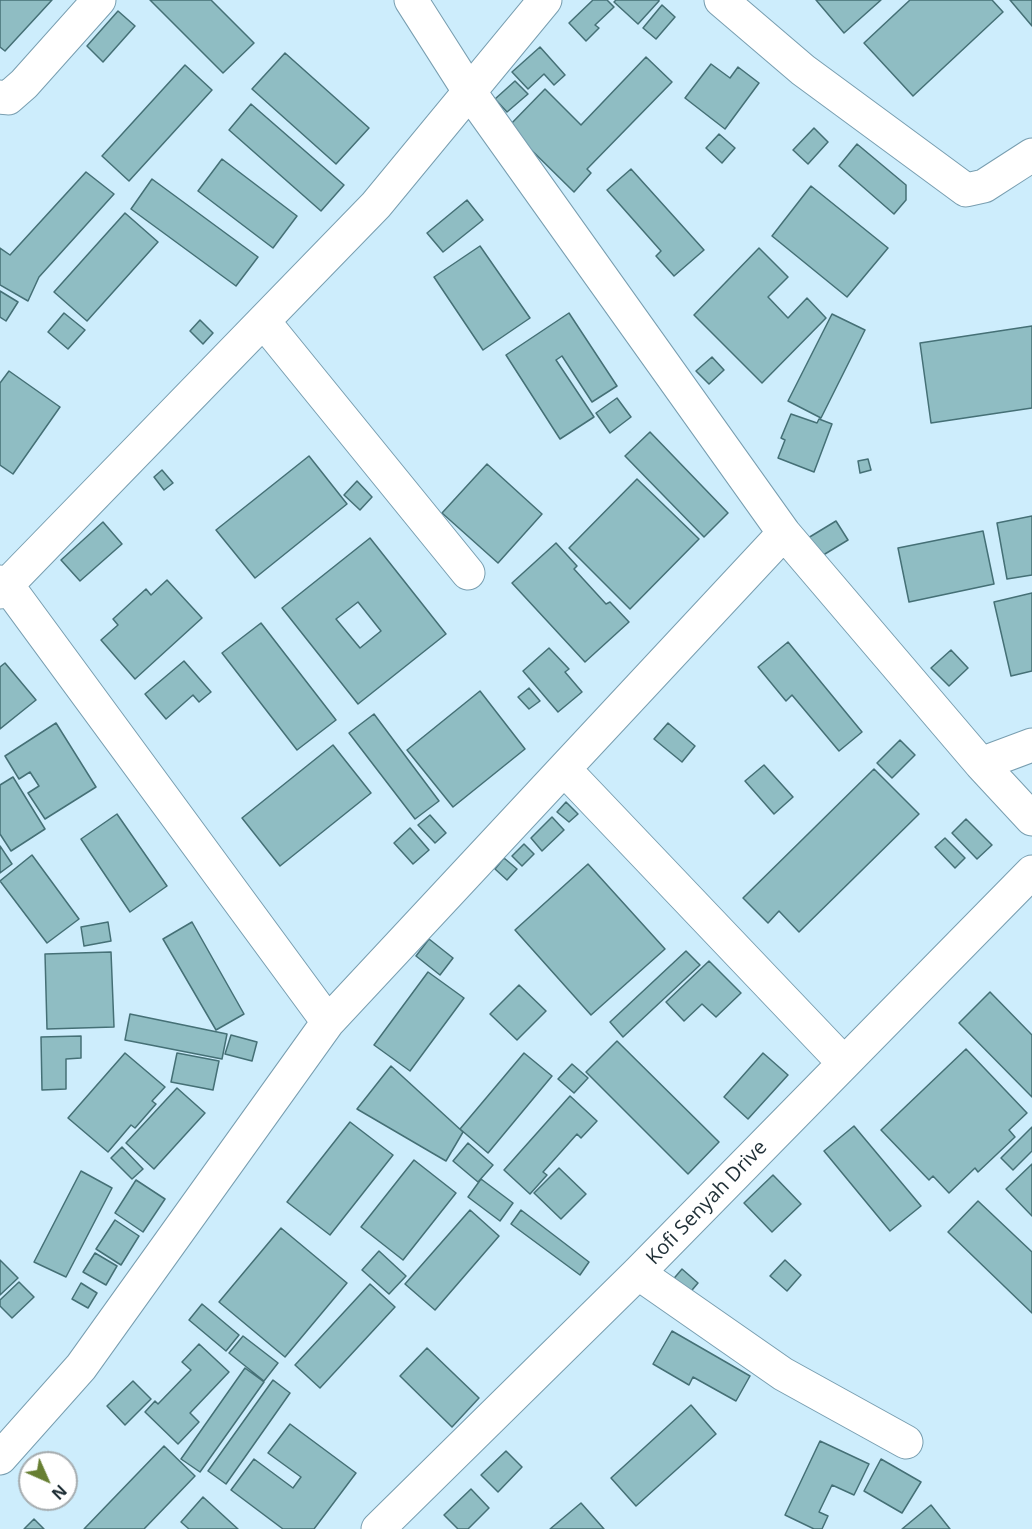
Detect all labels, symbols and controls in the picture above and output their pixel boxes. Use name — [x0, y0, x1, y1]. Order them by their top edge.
street label: Kofi Senyah Drive — [642, 1136, 772, 1270]
north arrow — [18, 1451, 78, 1511]
text: N — [47, 1480, 72, 1505]

